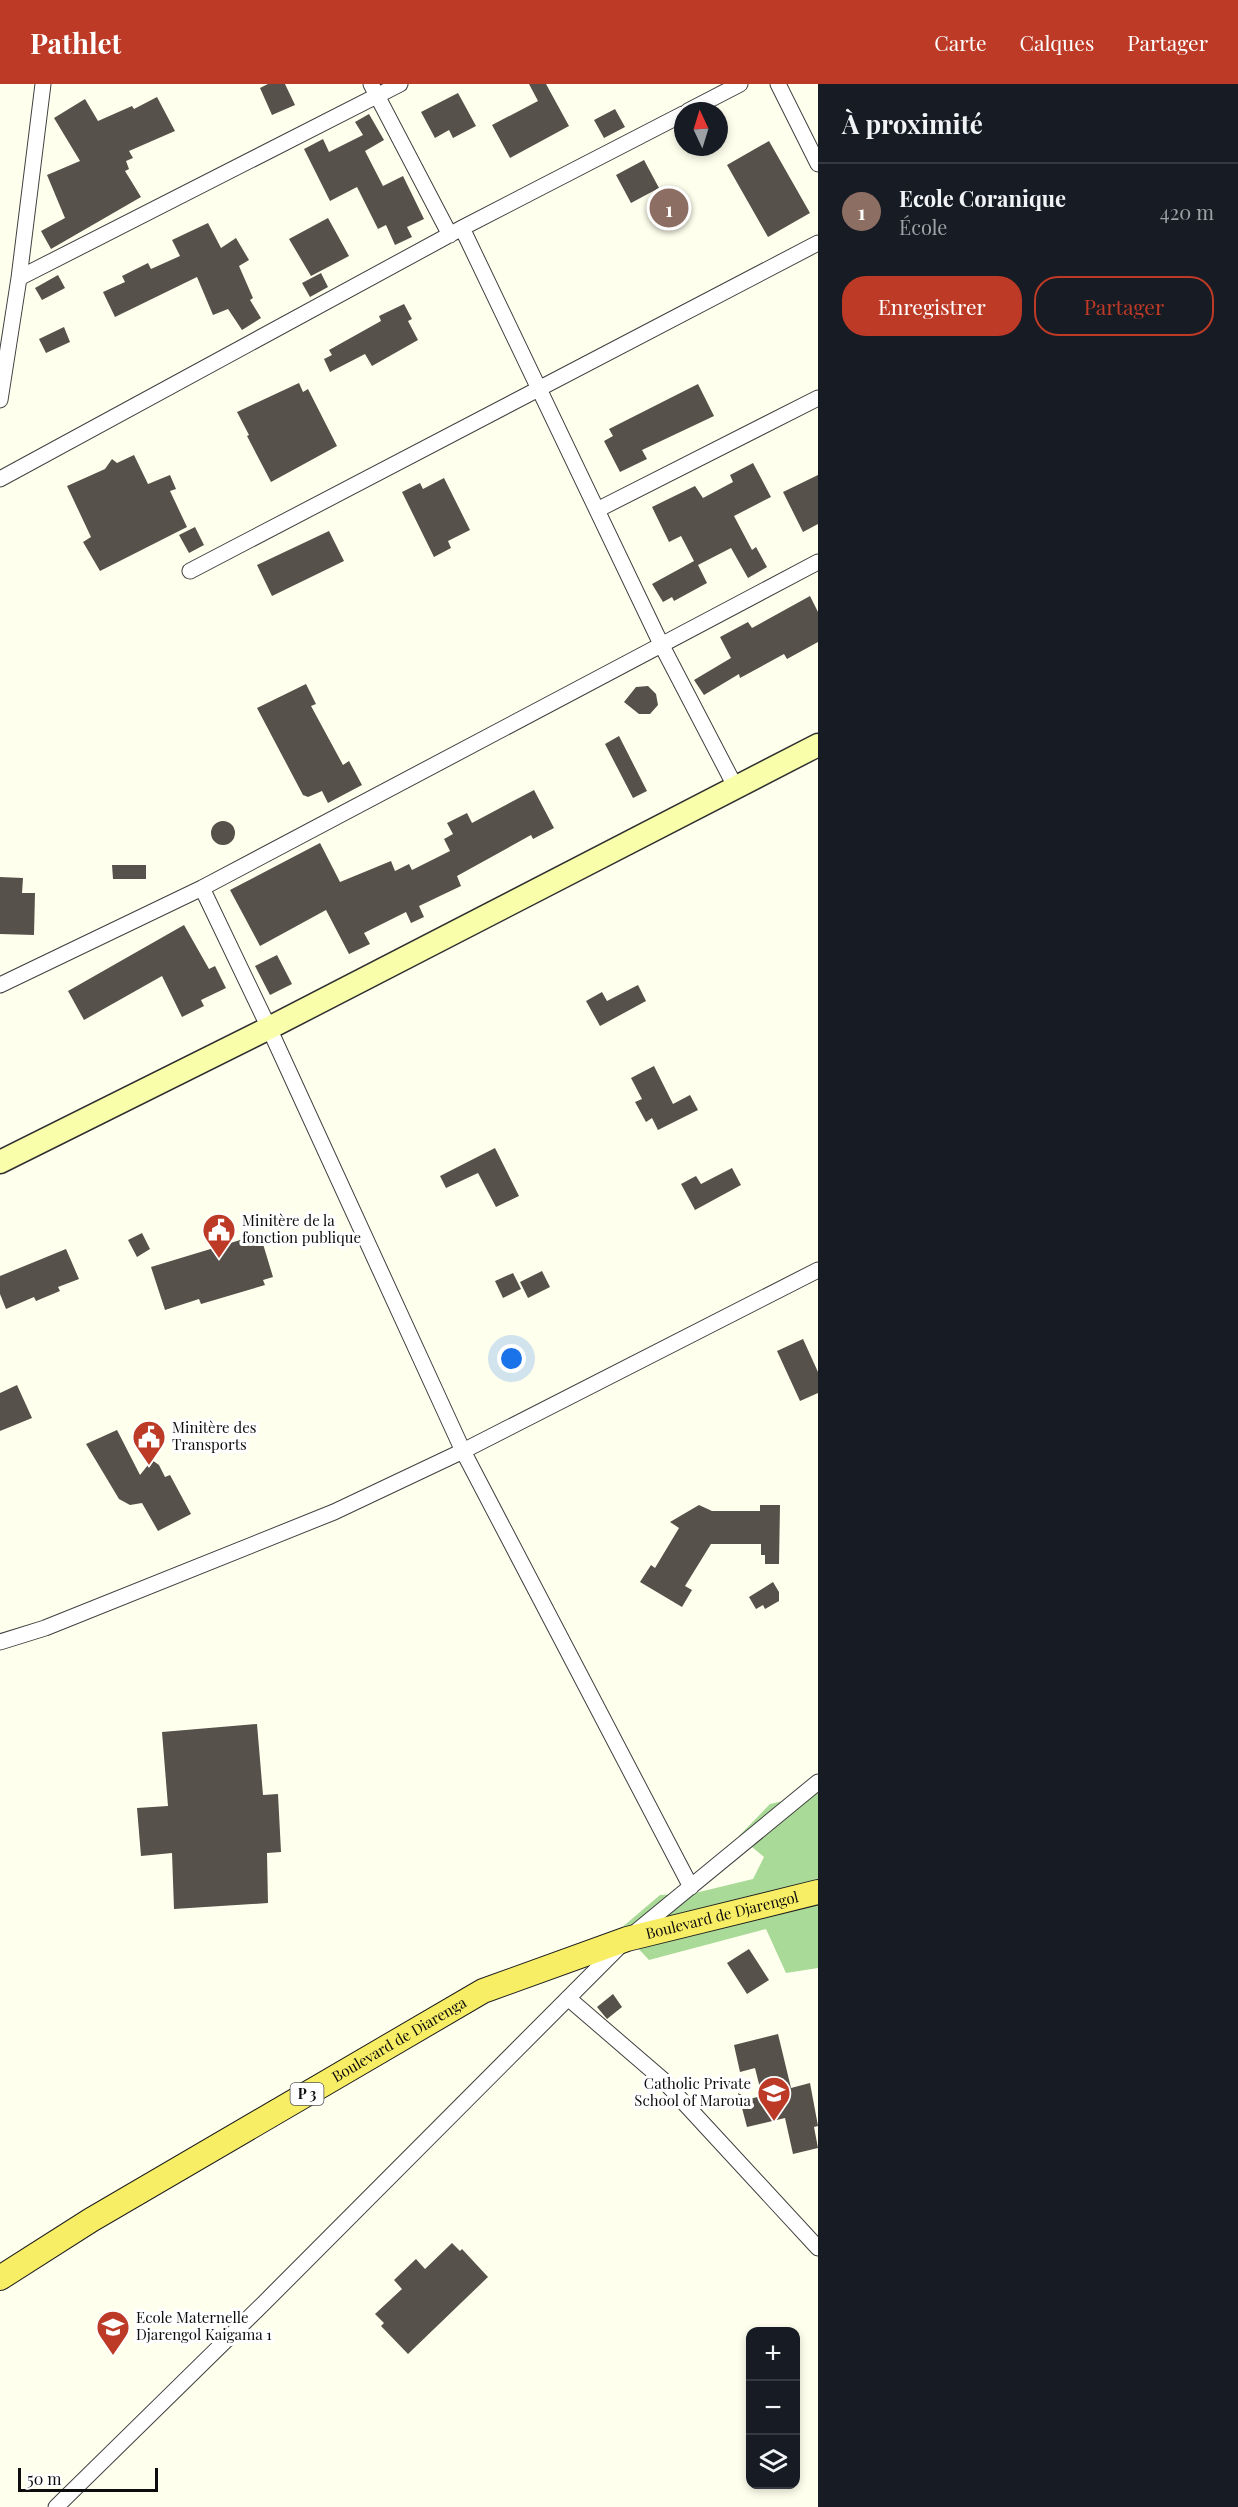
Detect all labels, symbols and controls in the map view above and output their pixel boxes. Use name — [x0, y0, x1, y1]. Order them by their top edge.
text: Pathlet — [30, 24, 121, 61]
text: Carte — [934, 28, 987, 56]
text: Calques — [1020, 28, 1094, 56]
text: Partager — [1127, 28, 1208, 56]
north arrow — [674, 102, 728, 156]
text: À proximité — [842, 106, 983, 141]
text: Ecole Coranique — [899, 183, 1066, 213]
pin: 1 — [650, 186, 688, 230]
text: 1 — [858, 198, 865, 225]
text: 420 m — [1160, 198, 1214, 225]
text: École — [899, 213, 947, 240]
button: Enregistrer — [842, 276, 1022, 336]
button: Partager — [1034, 276, 1214, 336]
place label: Minitère de la fonction publique — [242, 1210, 361, 1247]
public building icon: Minitère de la fonction publique — [201, 1212, 237, 1259]
your location — [497, 1344, 526, 1373]
place label: Minitère des Transports — [172, 1417, 256, 1454]
public building icon: Minitère des Transports — [131, 1419, 167, 1466]
street label: Boulevard de Djarengol — [643, 1886, 801, 1943]
street label: Boulevard de Diarenga — [328, 1992, 470, 2086]
place label: Catholic Private School of Maroua — [634, 2073, 752, 2110]
school or university icon: Catholic Private School of Maroua — [756, 2075, 792, 2122]
road number: P 3 — [290, 2083, 324, 2105]
place label: Ecole Maternelle Djarengol Kaigama 1 — [136, 2307, 272, 2344]
school or university icon: Ecole Maternelle Djarengol Kaigama 1 — [95, 2309, 131, 2356]
map controls — [746, 2327, 800, 2489]
button: + — [746, 2327, 800, 2381]
button: − — [746, 2381, 800, 2435]
button: layers — [746, 2435, 800, 2489]
scale bar — [18, 2465, 158, 2492]
text: 50 m — [27, 2468, 61, 2489]

